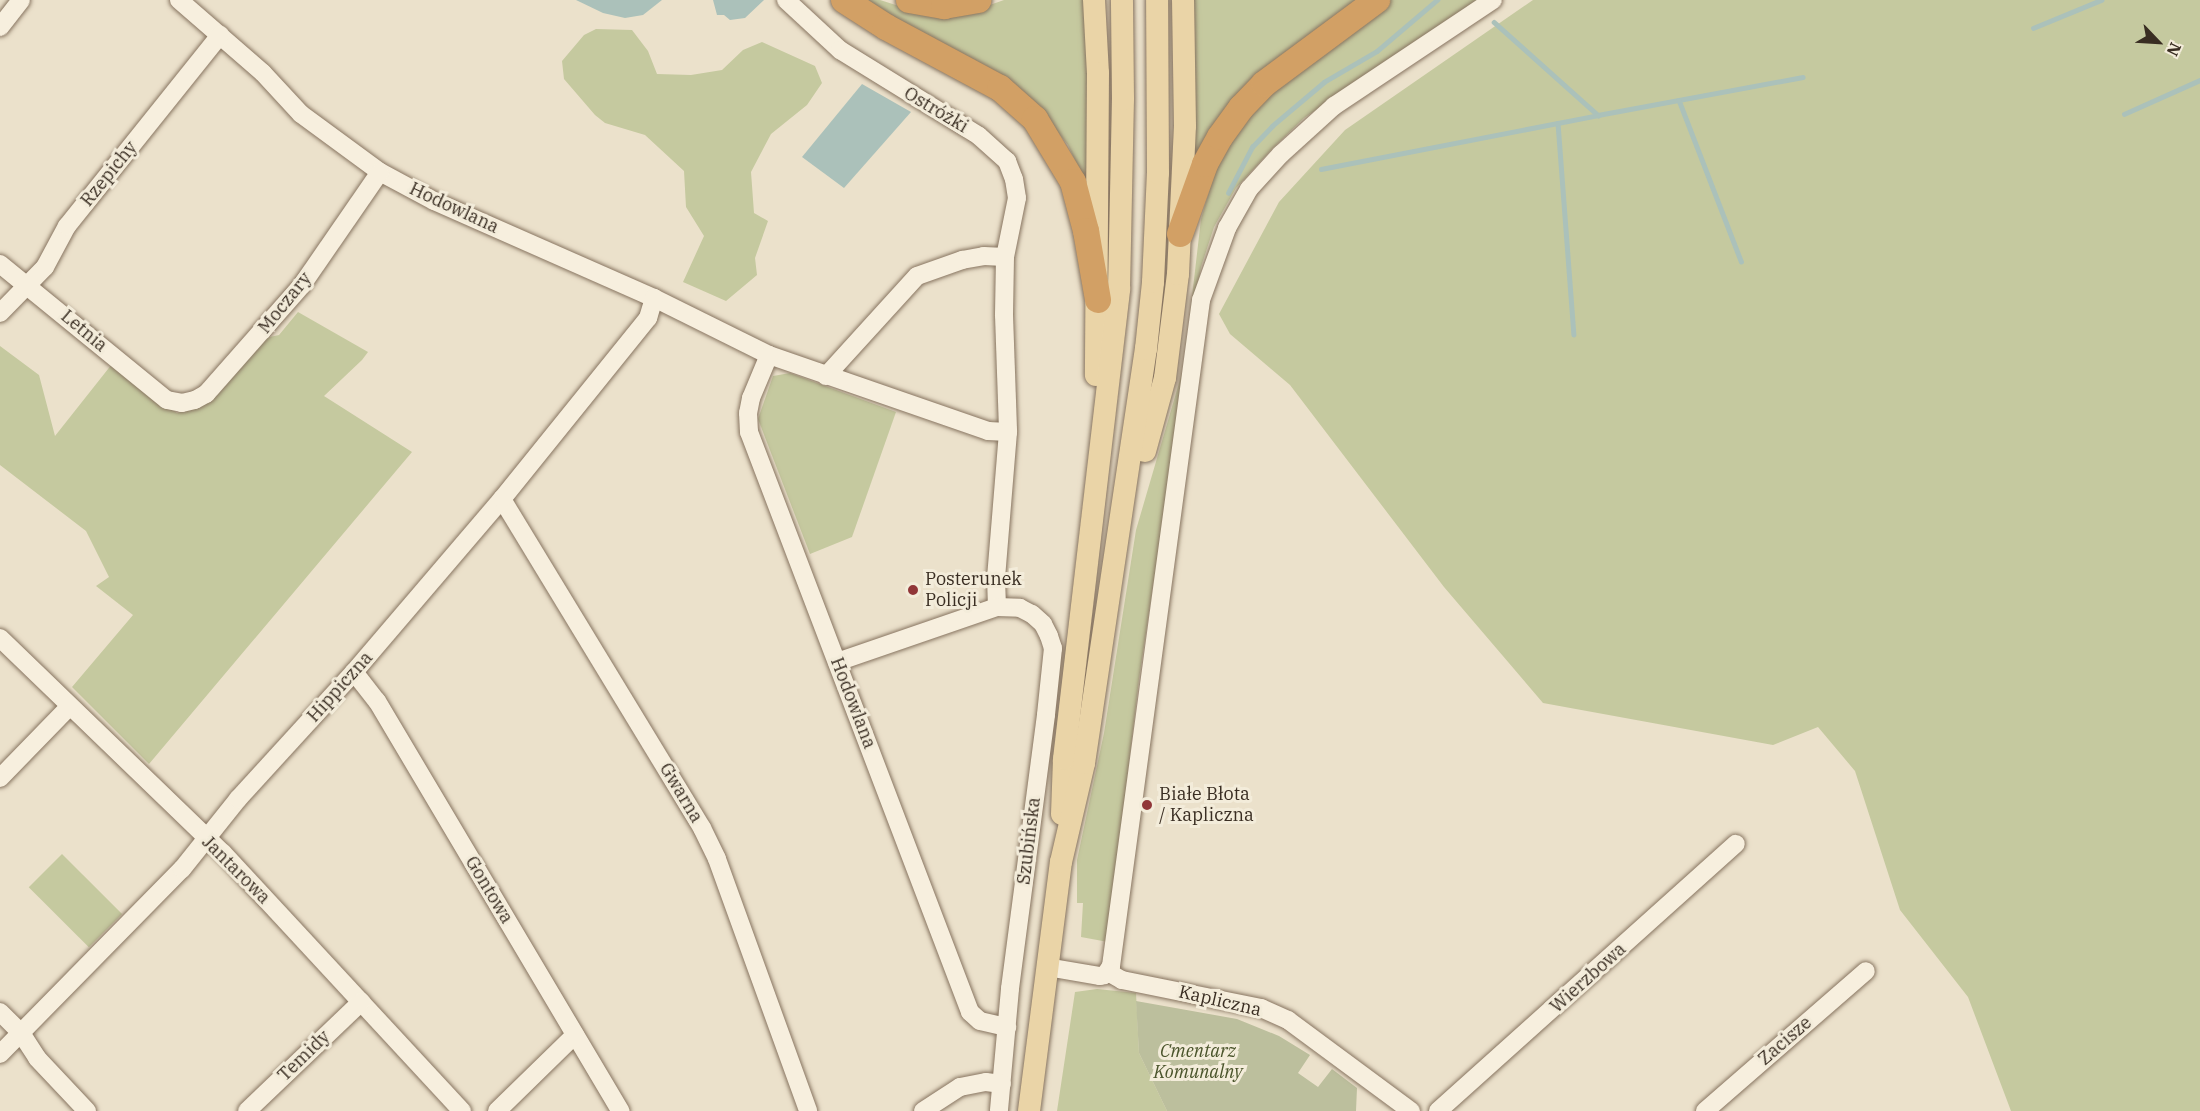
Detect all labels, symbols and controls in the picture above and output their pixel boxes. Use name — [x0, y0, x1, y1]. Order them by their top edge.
north arrow — [2128, 12, 2188, 72]
text: N — [2163, 40, 2186, 60]
street label: Ostróżki — [900, 82, 972, 138]
street label: Rzepichy — [76, 137, 142, 211]
street label: Hodowlana — [406, 178, 502, 238]
street label: Moczary — [254, 268, 316, 338]
street label: Letnia — [56, 305, 112, 357]
place label: Posterunek Policji — [925, 569, 1022, 612]
marker: Posterunek Policji — [906, 583, 920, 597]
street label: Hippiczna — [303, 647, 377, 727]
street label: Hodowlana — [826, 654, 880, 752]
street label: Gwarna — [655, 759, 707, 827]
place label: Białe Błota / Kapliczna — [1159, 784, 1254, 826]
street label: Szubińska — [1013, 796, 1045, 886]
marker: Białe Błota / Kapliczna — [1140, 798, 1154, 812]
street label: Jantarowa — [197, 831, 275, 909]
street label: Gontowa — [461, 852, 517, 928]
street label: Wierzbowa — [1546, 938, 1630, 1018]
street label: Kapliczna — [1177, 981, 1263, 1021]
street label: Zacisze — [1754, 1012, 1816, 1070]
street label: Temidy — [273, 1026, 335, 1086]
park label: Cmentarz Komunalny — [1154, 1041, 1242, 1084]

